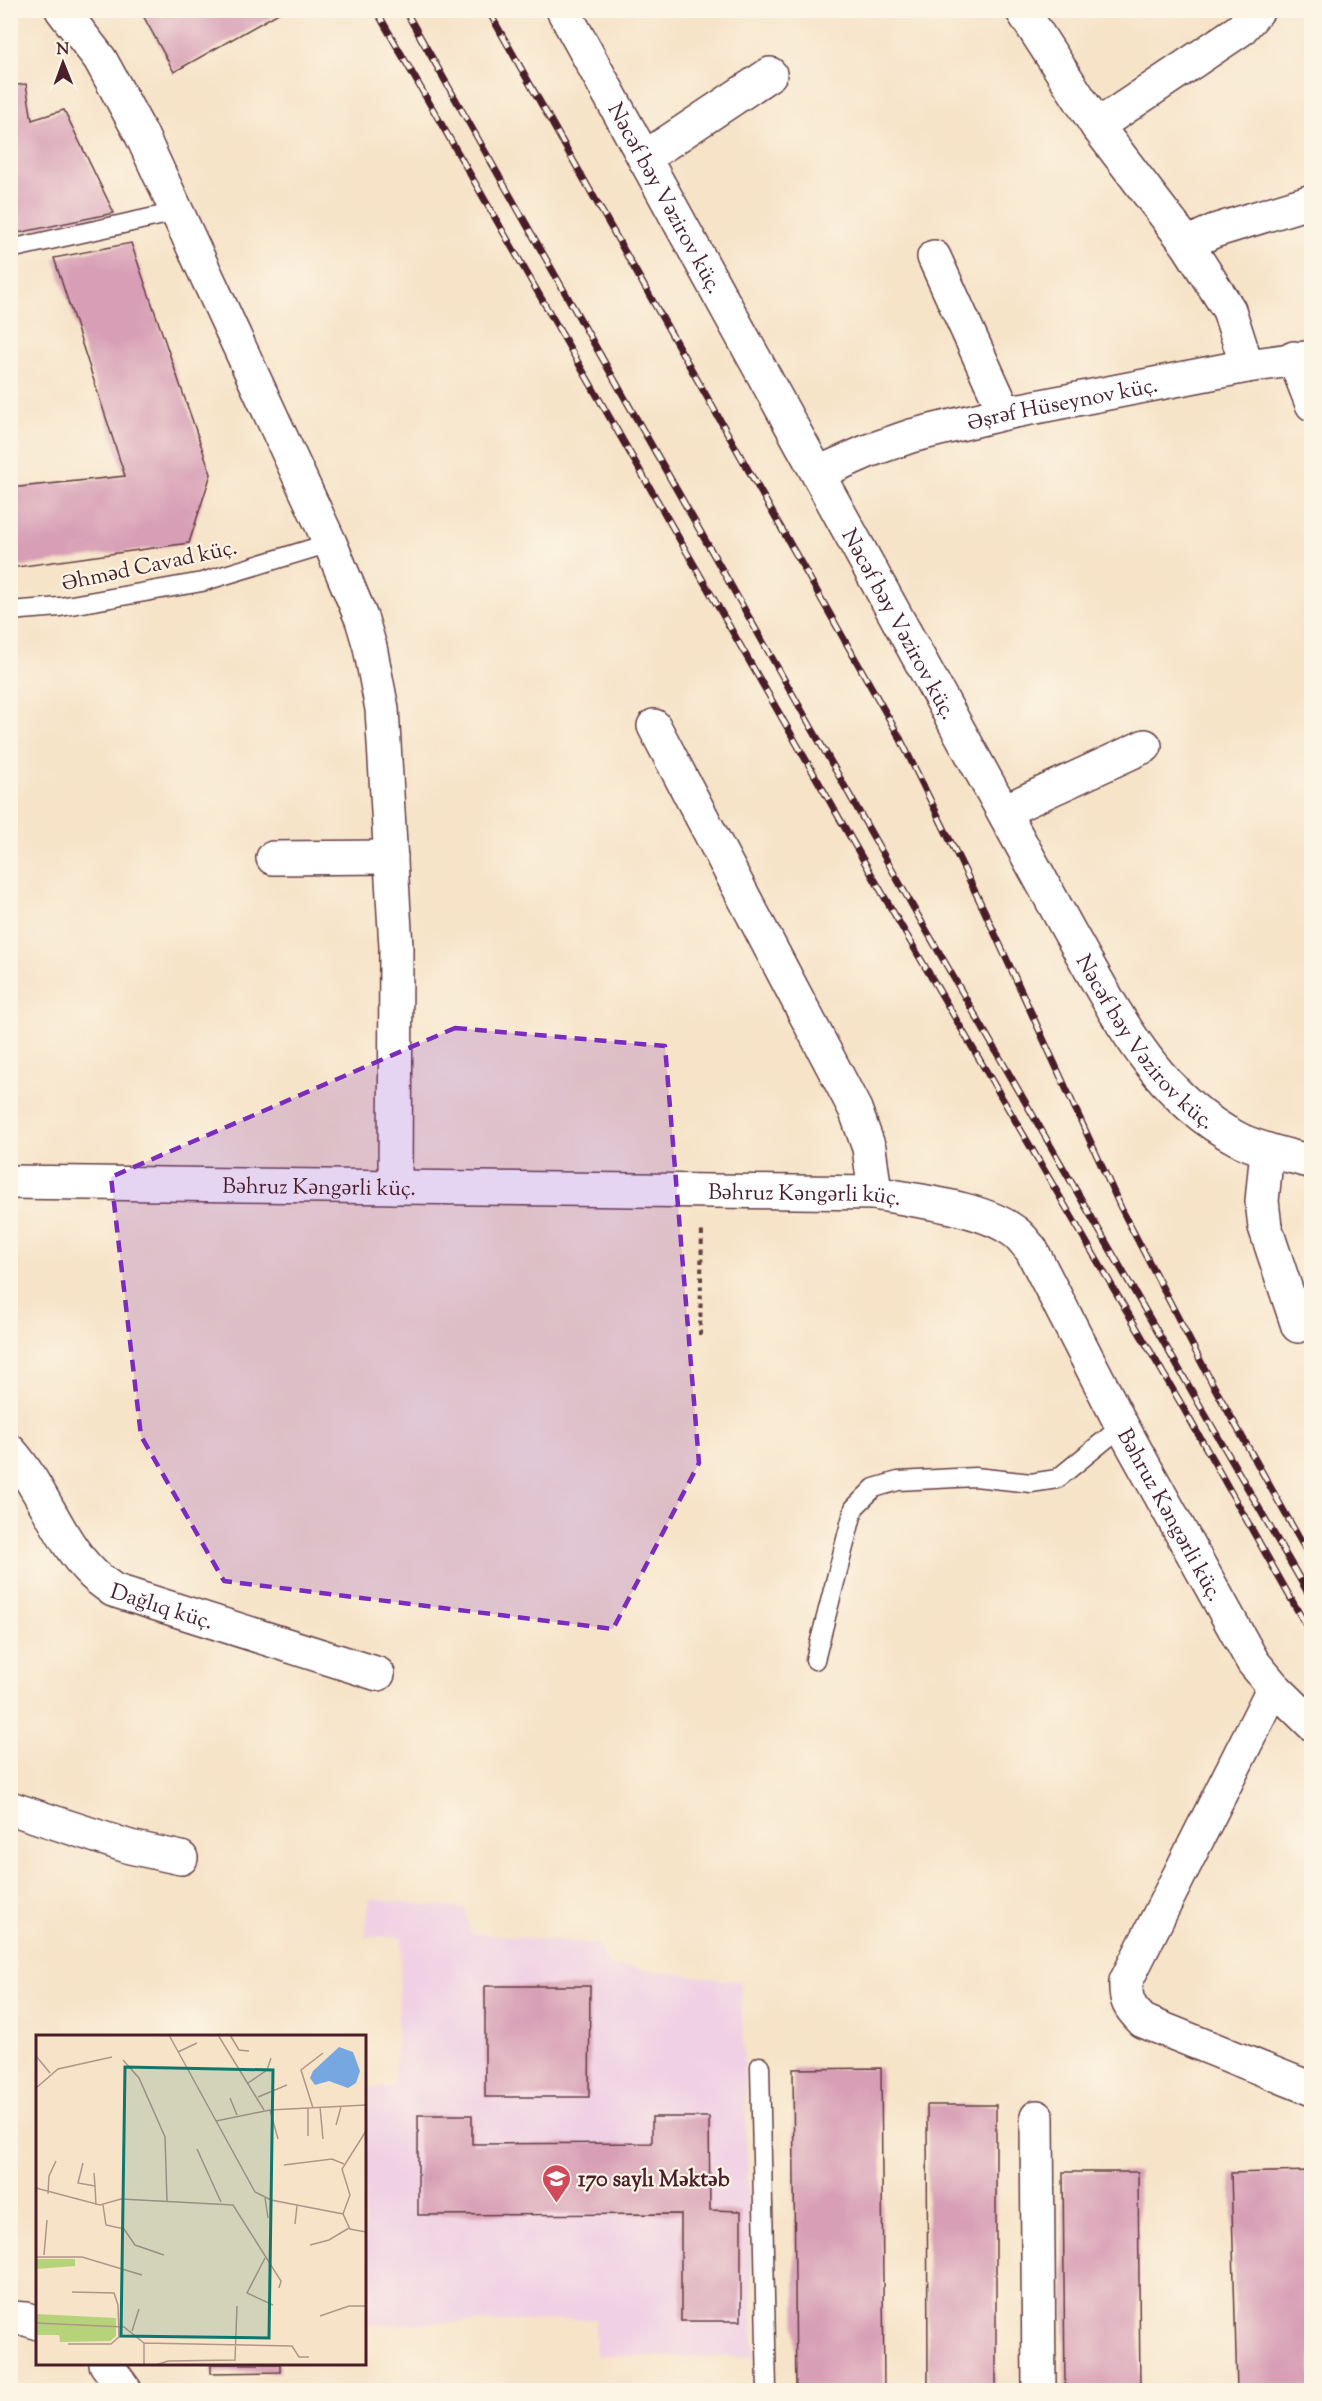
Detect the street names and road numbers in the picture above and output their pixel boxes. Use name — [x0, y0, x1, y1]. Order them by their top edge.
street label: Nəcəf bəy Vəzirov küç. — [598, 98, 729, 300]
street label: Əşrəf Hüseynov küç. — [964, 371, 1161, 441]
street label: Nəcəf bəy Vəzirov küç. — [832, 524, 963, 726]
street label: Əhməd Cavad küç. — [59, 533, 240, 601]
street label: Nəcəf bəy Vəzirov küç. — [1066, 949, 1220, 1139]
street label: Bəhruz Kəngərli küç. — [222, 1172, 416, 1206]
street label: Bəhruz Kəngərli küç. — [708, 1178, 903, 1216]
street label: Bəhruz Kəngərli küç. — [1107, 1423, 1229, 1608]
street label: Dağlıq küç. — [106, 1577, 217, 1640]

